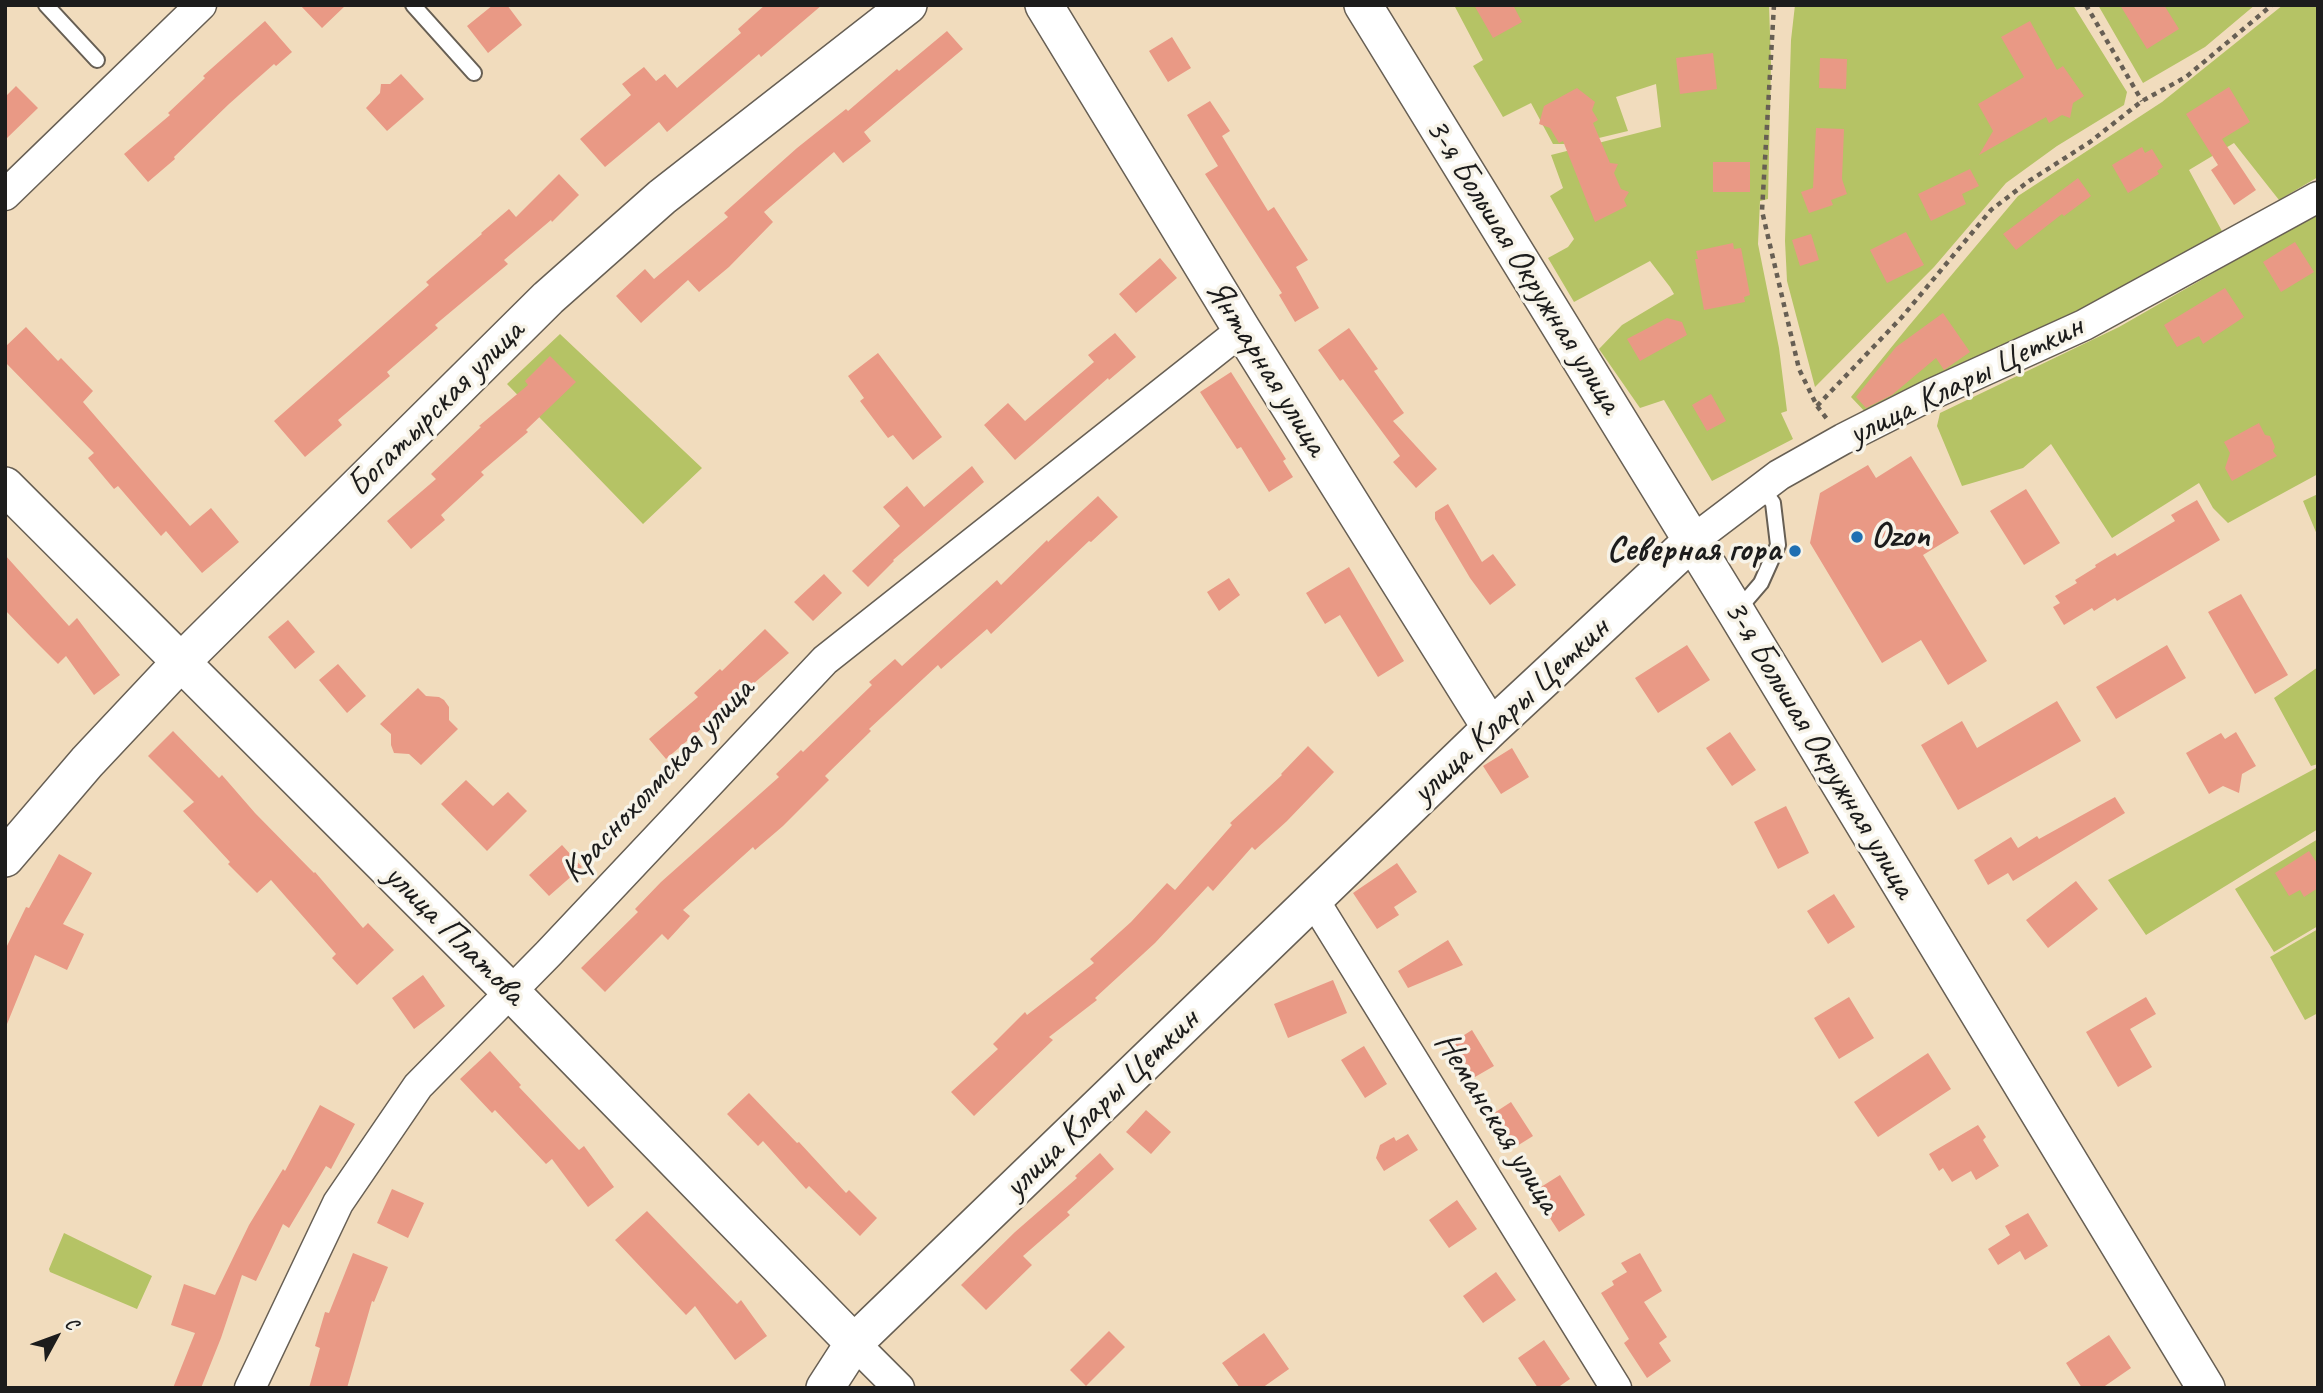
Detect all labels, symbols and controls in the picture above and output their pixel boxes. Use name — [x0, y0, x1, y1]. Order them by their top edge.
street label: 3-я Большая Окружная улица — [1415, 110, 1631, 422]
street label: Янтарная улица — [1195, 272, 1337, 464]
street label: улица Клары Цеткин — [1842, 306, 2090, 456]
street label: Богатырская улица — [338, 311, 534, 507]
place label: Ozon — [1871, 516, 1929, 558]
marker: Ozon — [1849, 529, 1865, 545]
place label: Северная гора — [1607, 530, 1781, 572]
marker: Северная гора — [1787, 543, 1803, 559]
street label: 3-я Большая Окружная улица — [1713, 592, 1925, 906]
street label: улица Клары Цеткин — [1403, 608, 1619, 814]
street label: Краснохолмская улица — [552, 670, 764, 892]
street label: улица Платова — [374, 855, 534, 1015]
street label: улица Клары Цеткин — [995, 1000, 1209, 1208]
street label: Неманская улица — [1425, 1024, 1569, 1222]
north arrow — [21, 1302, 91, 1372]
text: С — [60, 1312, 84, 1335]

